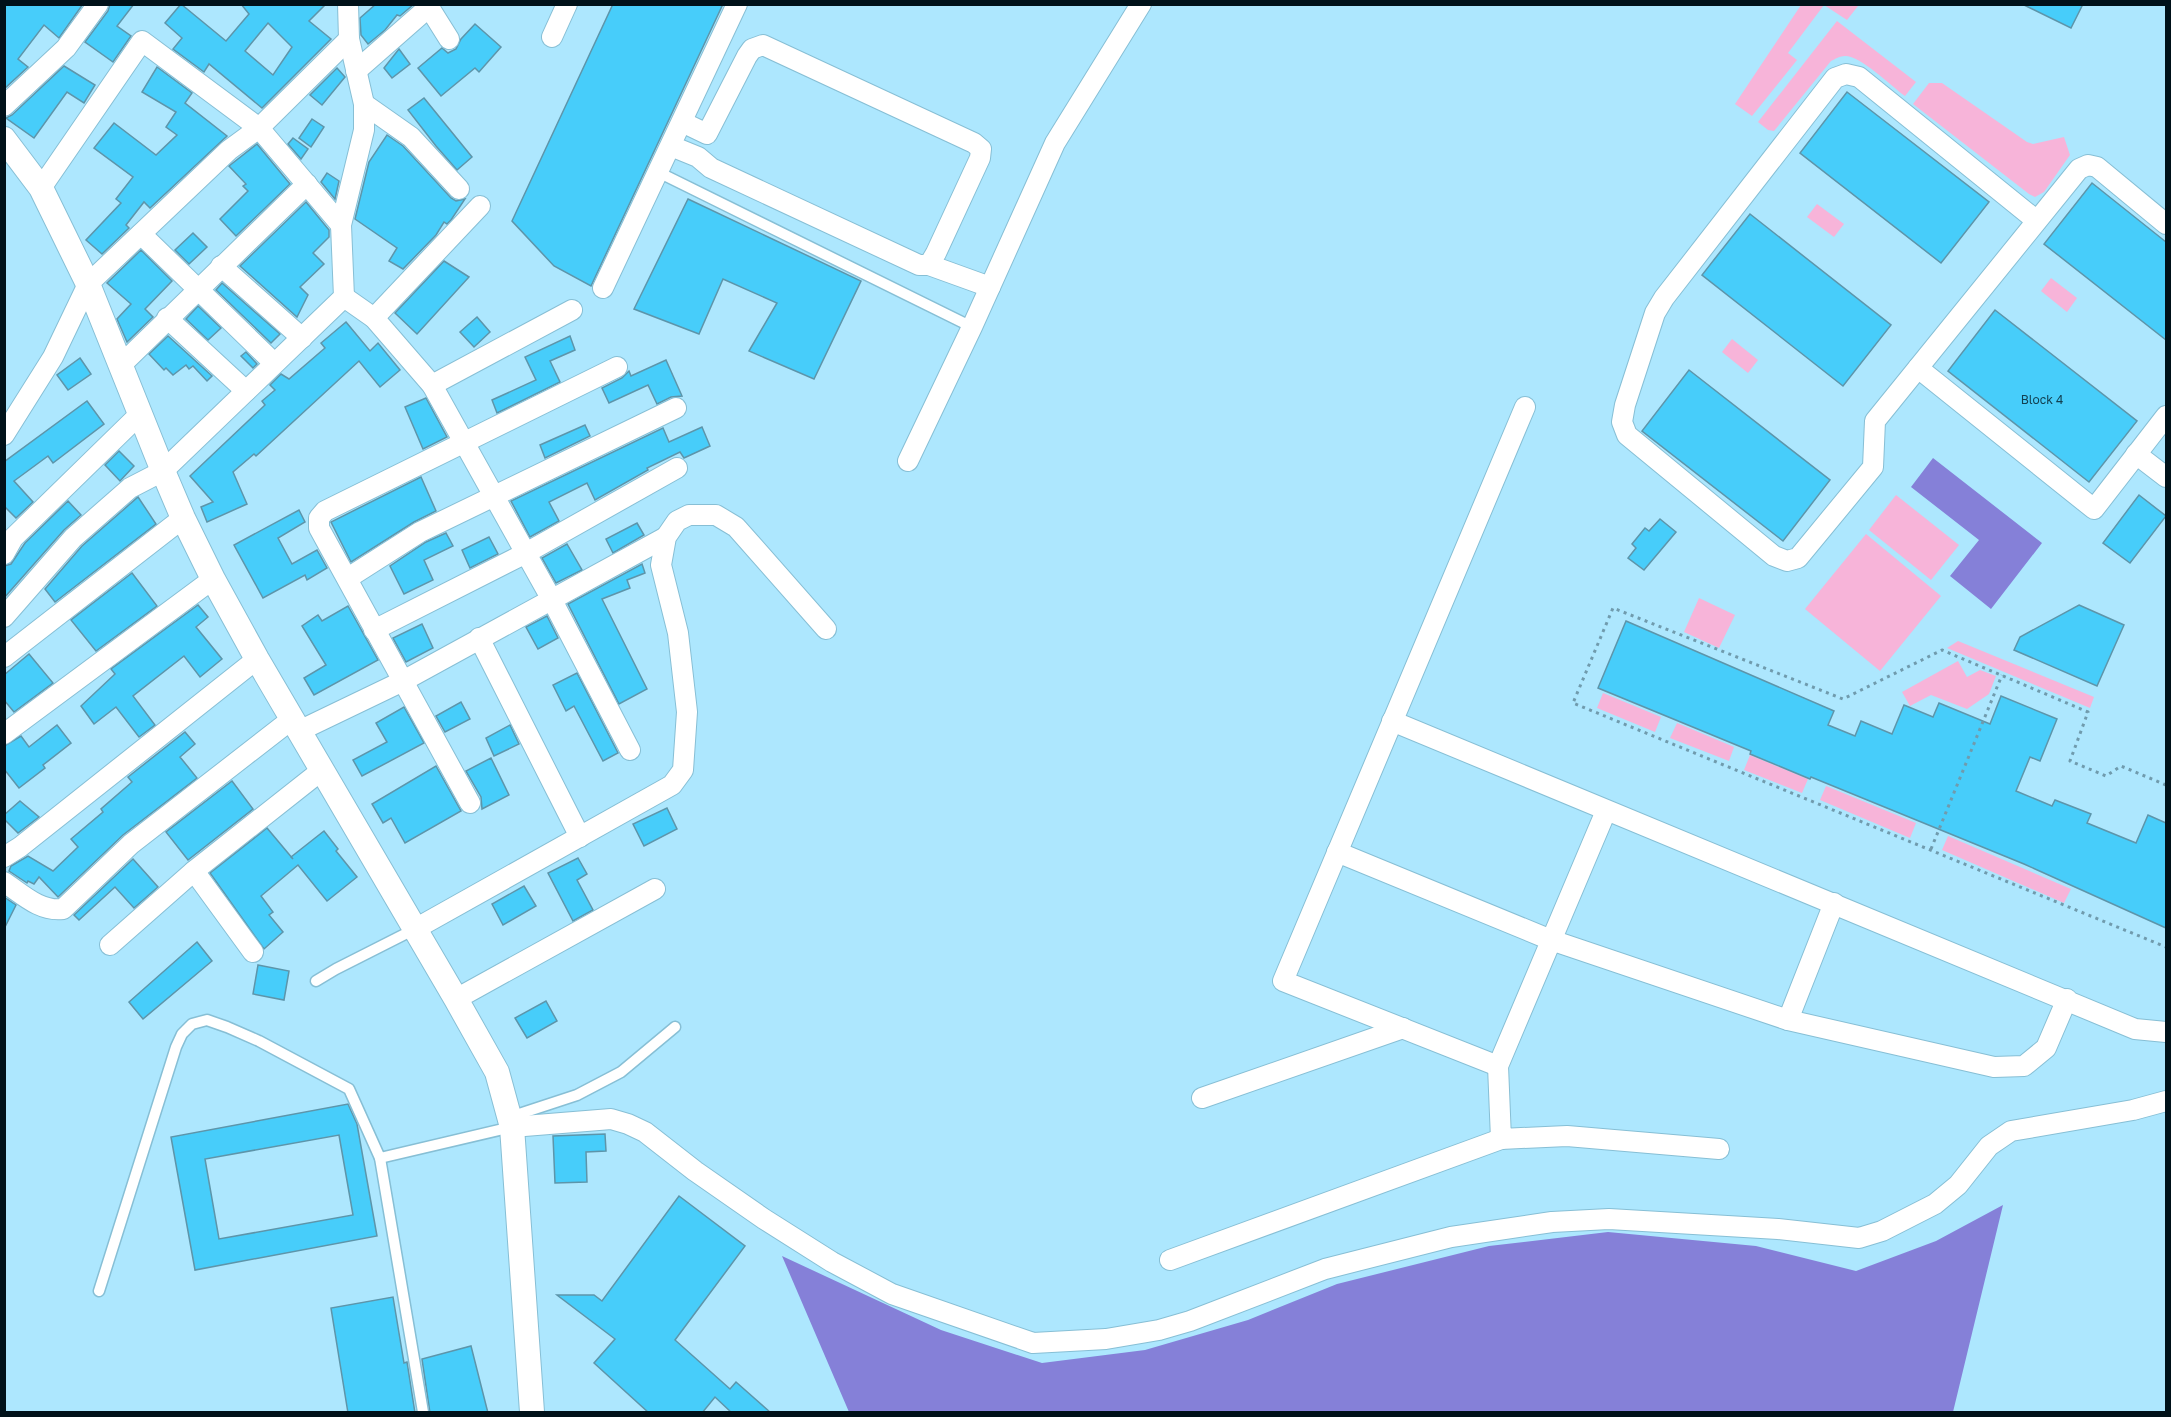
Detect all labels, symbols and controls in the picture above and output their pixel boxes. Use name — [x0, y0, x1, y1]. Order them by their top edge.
house number: Block 4 — [2021, 392, 2063, 407]

